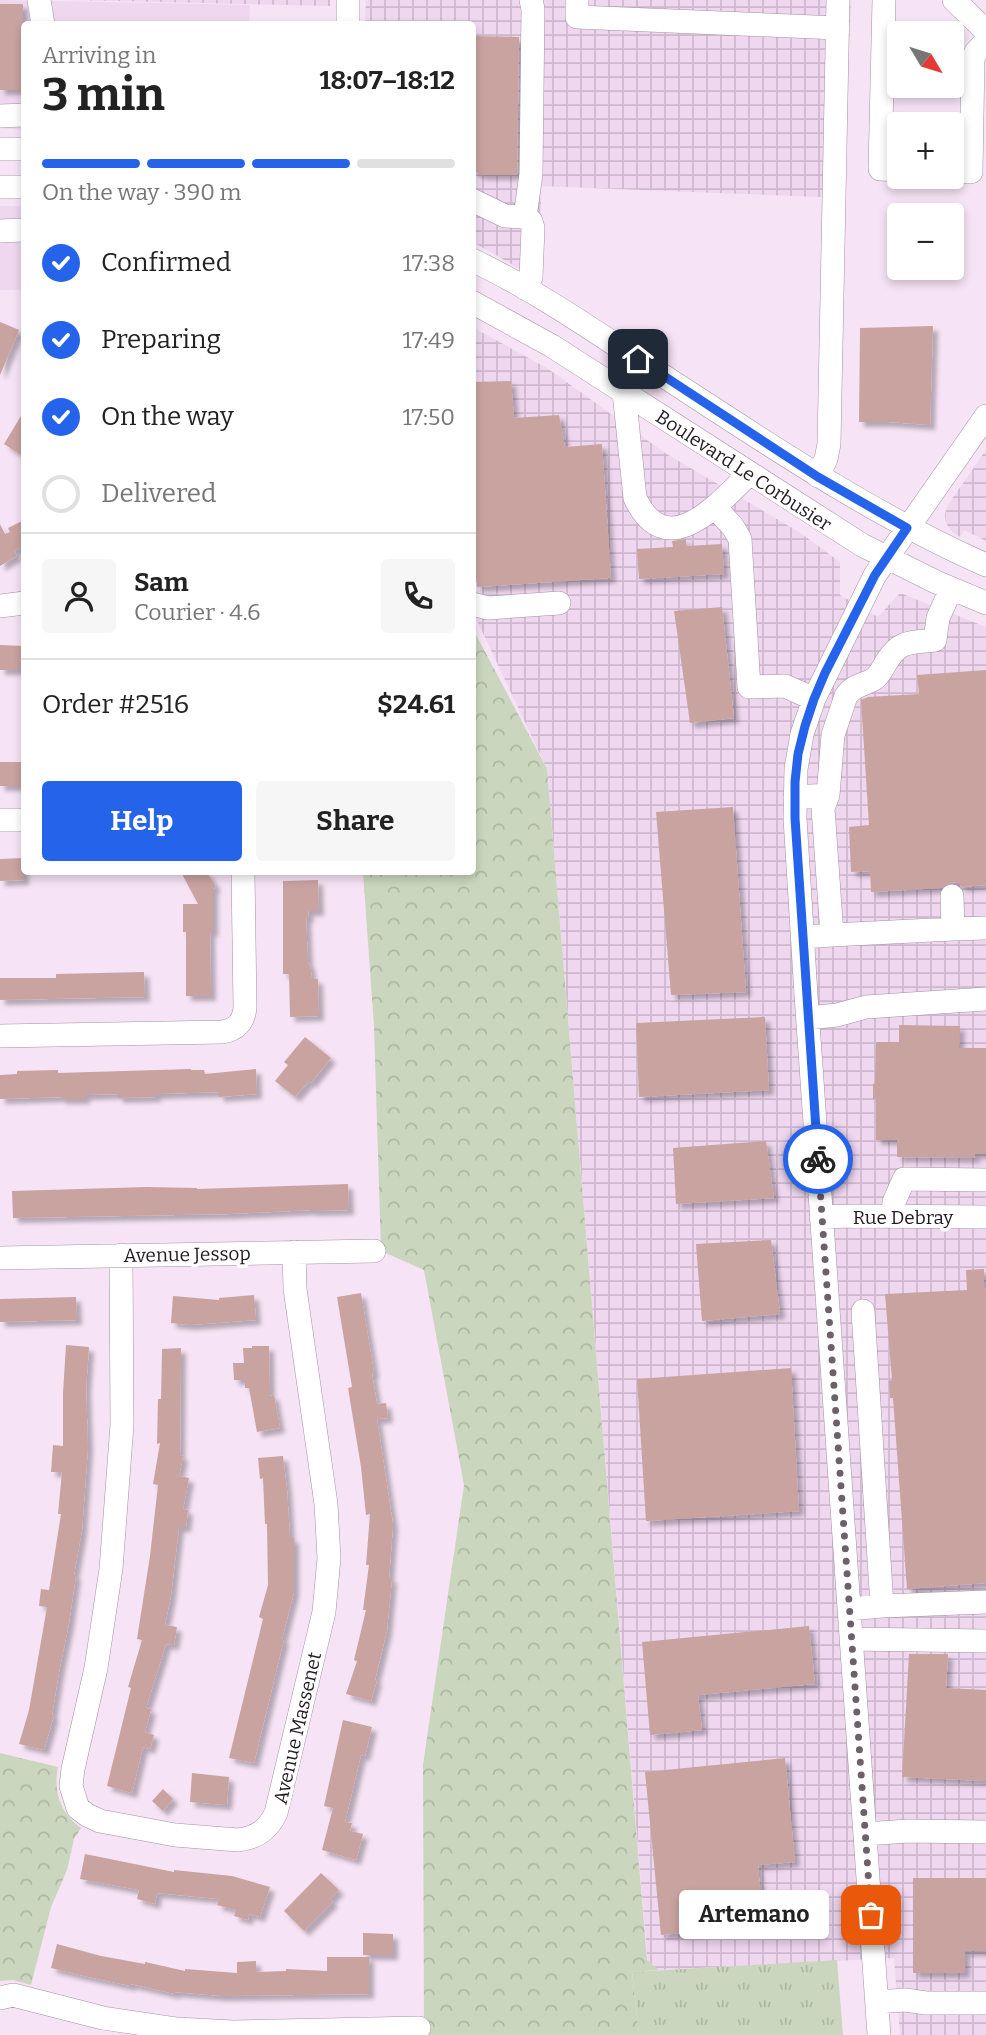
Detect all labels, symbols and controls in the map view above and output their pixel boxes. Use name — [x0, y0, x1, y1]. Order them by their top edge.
north arrow — [887, 21, 964, 98]
map controls — [887, 21, 964, 280]
text: Arriving in — [42, 41, 156, 69]
text: 18:07–18:12 — [319, 65, 455, 96]
text: 3 min — [42, 67, 165, 122]
button: + — [887, 112, 964, 189]
text: On the way · 390 m — [42, 178, 241, 206]
button: − — [887, 203, 964, 280]
icon: check — [42, 244, 80, 282]
text: Confirmed — [101, 247, 231, 278]
text: 17:38 — [403, 249, 455, 277]
icon: check — [42, 321, 80, 359]
text: Preparing — [101, 324, 221, 355]
text: 17:49 — [403, 326, 455, 354]
pin — [608, 329, 668, 389]
icon: home — [619, 340, 657, 378]
icon: check — [42, 398, 80, 436]
text: On the way — [101, 401, 234, 432]
text: 17:50 — [402, 403, 455, 431]
street label: Boulevard Le Corbusier — [652, 405, 836, 536]
text: Delivered — [101, 478, 216, 509]
button: person — [42, 559, 116, 633]
button: phone — [381, 559, 455, 633]
text: Sam — [134, 567, 189, 598]
text: Courier · 4.6 — [134, 598, 261, 626]
text: Order #2516 — [42, 689, 189, 720]
text: $24.61 — [377, 689, 455, 720]
button: Help — [42, 781, 242, 861]
button: Share — [256, 781, 455, 861]
courier — [783, 1124, 853, 1194]
icon: bike — [799, 1140, 837, 1178]
street label: Rue Debray — [853, 1206, 954, 1229]
street label: Avenue Jessop — [123, 1242, 251, 1267]
street label: Avenue Massenet — [269, 1650, 326, 1806]
pin — [841, 1885, 901, 1945]
callout: Artemano — [678, 1890, 829, 1940]
icon: bag — [852, 1896, 890, 1934]
text: Artemano — [698, 1900, 810, 1928]

